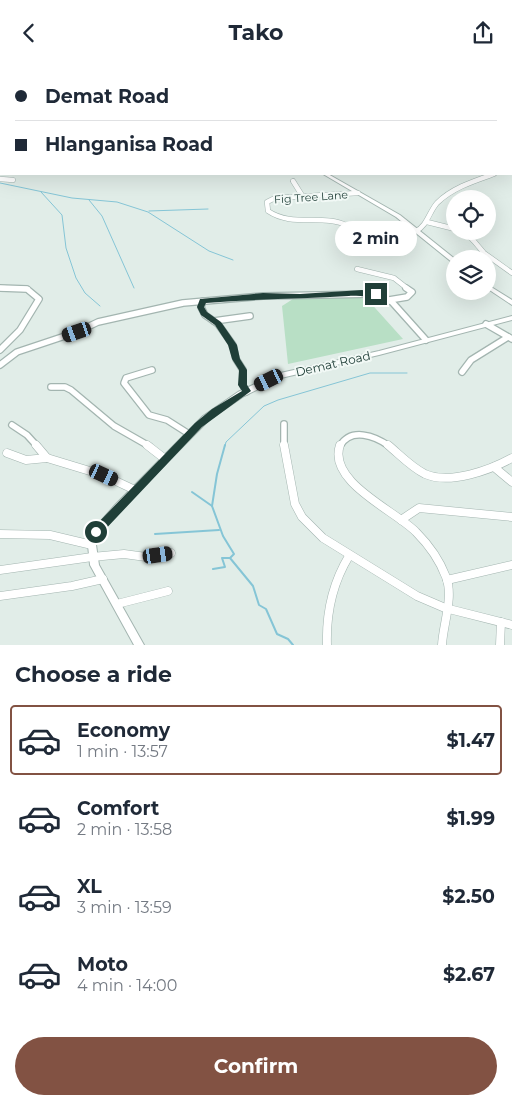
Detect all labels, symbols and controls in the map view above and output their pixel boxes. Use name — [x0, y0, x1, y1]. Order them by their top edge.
icon: back — [15, 19, 43, 47]
text: Tako — [229, 19, 283, 46]
icon: share — [469, 19, 497, 47]
text: Demat Road — [45, 85, 169, 108]
text: Hlanganisa Road — [45, 133, 213, 156]
street label: Fig Tree Lane — [274, 187, 349, 207]
map controls — [446, 190, 496, 300]
button: locate — [446, 190, 496, 240]
callout: 2 min — [335, 221, 417, 257]
text: 2 min — [353, 229, 399, 248]
button: layers — [446, 250, 496, 300]
route end — [365, 283, 387, 305]
car — [60, 320, 93, 344]
street label: Demat Road — [294, 348, 372, 379]
car — [252, 367, 285, 393]
car — [87, 462, 120, 488]
route start — [85, 521, 107, 543]
car — [142, 545, 173, 565]
text: Choose a ride — [15, 661, 172, 688]
icon: car — [17, 718, 62, 763]
text: Economy — [77, 719, 170, 742]
text: $1.47 — [447, 729, 495, 752]
text: 1 min · 13:57 — [77, 742, 168, 761]
icon: car — [17, 796, 62, 841]
text: Comfort — [77, 797, 159, 820]
text: $1.99 — [446, 807, 495, 830]
text: 2 min · 13:58 — [77, 820, 172, 839]
icon: car — [17, 874, 62, 919]
text: XL — [77, 875, 102, 898]
text: $2.50 — [442, 885, 495, 908]
text: 3 min · 13:59 — [77, 898, 172, 917]
icon: car — [17, 952, 62, 997]
text: Moto — [77, 953, 128, 976]
text: $2.67 — [443, 963, 495, 986]
text: 4 min · 14:00 — [77, 976, 177, 995]
button: Confirm — [15, 1037, 497, 1095]

